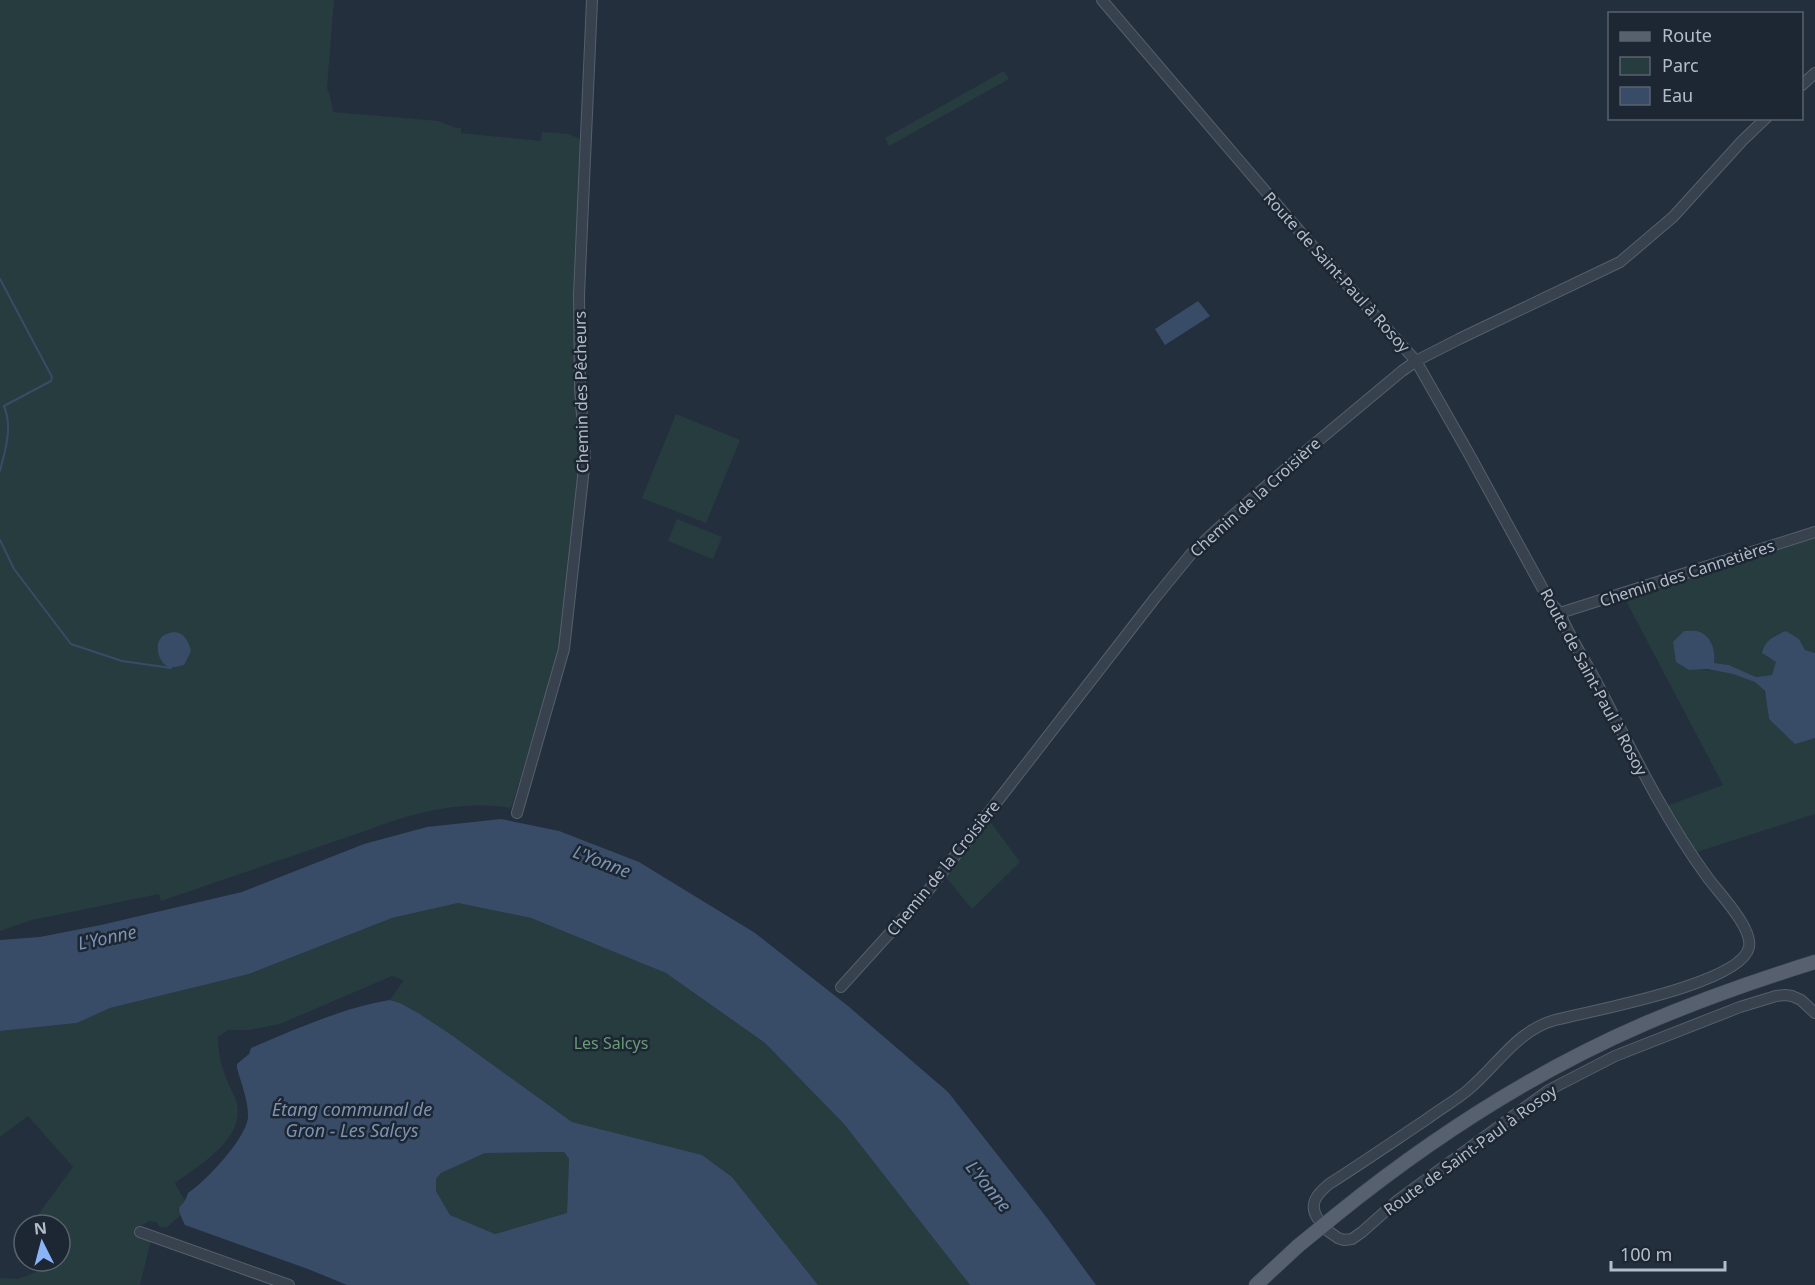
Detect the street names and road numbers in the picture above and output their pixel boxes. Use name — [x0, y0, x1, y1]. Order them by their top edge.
street label: Route de Saint-Paul à Rosoy — [1259, 187, 1416, 358]
street label: Chemin des Pêcheurs — [569, 311, 593, 473]
street label: Chemin de la Croisière — [1185, 432, 1325, 562]
street label: Chemin des Cannetières — [1597, 534, 1777, 612]
street label: Route de Saint-Paul à Rosoy — [1535, 585, 1653, 780]
street label: Chemin de la Croisière — [881, 795, 1005, 941]
street label: Route de Saint-Paul à Rosoy — [1379, 1079, 1562, 1220]

